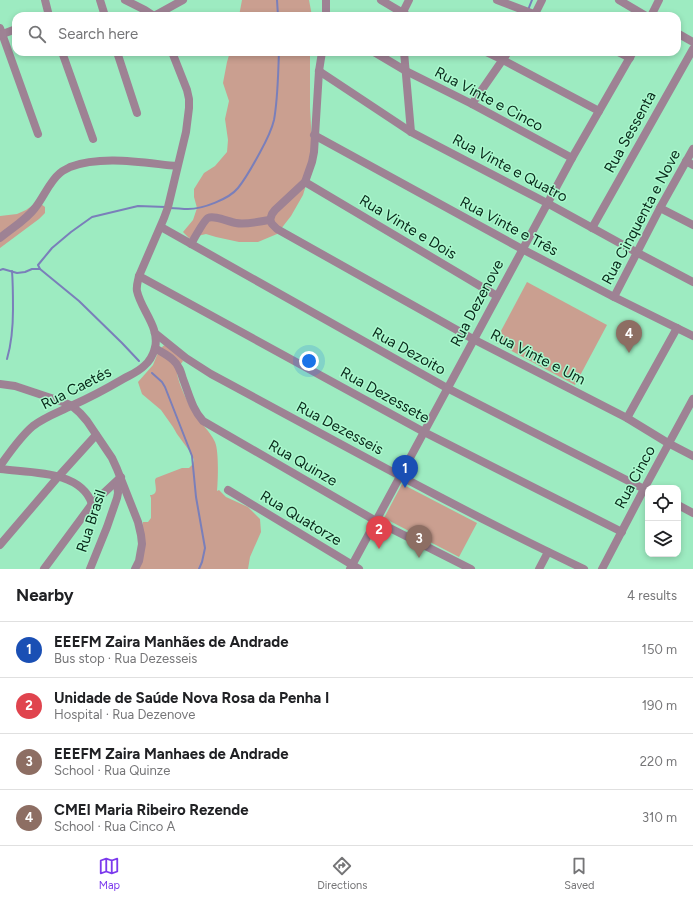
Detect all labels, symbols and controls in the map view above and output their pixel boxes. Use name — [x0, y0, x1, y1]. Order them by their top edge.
search box — [12, 12, 681, 56]
icon: search — [26, 23, 48, 45]
text: Search here — [58, 25, 138, 43]
street label: Rua Vinte e Cinco — [432, 63, 547, 135]
street label: Rua Sessenta — [600, 88, 660, 176]
street label: Rua Vinte e Quatro — [449, 130, 571, 206]
street label: Rua Cinquenta e Nove — [598, 146, 684, 288]
street label: Rua Vinte e Dois — [356, 191, 460, 263]
street label: Rua Vinte e Três — [457, 193, 561, 259]
street label: Rua Dezenove — [447, 256, 507, 350]
pin: 4 — [616, 320, 642, 353]
street label: Rua Dezoito — [369, 323, 449, 379]
street label: Rua Vinte e Um — [488, 325, 588, 389]
your location — [299, 351, 319, 371]
street label: Rua Caetés — [38, 363, 114, 413]
street label: Rua Dezessete — [337, 363, 433, 427]
street label: Rua Dezesseis — [293, 398, 387, 458]
street label: Rua Quinze — [265, 436, 341, 490]
street label: Rua Cinco — [611, 442, 659, 512]
pin: 1 — [392, 455, 418, 488]
map controls — [645, 485, 681, 557]
button: locate — [645, 485, 681, 521]
street label: Rua Brasil — [72, 487, 110, 555]
street label: Rua Quatorze — [257, 487, 345, 549]
pin: 2 — [366, 516, 392, 549]
button: layers — [645, 521, 681, 557]
pin: 3 — [406, 525, 432, 558]
text: Nearby — [16, 585, 74, 605]
text: 4 results — [627, 588, 677, 603]
text: EEEFM Zaira Manhães de Andrade — [54, 633, 288, 651]
text: 1 — [26, 642, 32, 657]
text: 150 m — [642, 642, 677, 657]
text: Bus stop · Rua Dezesseis — [54, 651, 197, 666]
text: Unidade de Saúde Nova Rosa da Penha I — [54, 689, 329, 707]
text: 2 — [25, 698, 33, 713]
text: 190 m — [642, 698, 677, 713]
text: Hospital · Rua Dezenove — [54, 707, 195, 722]
text: EEEFM Zaira Manhaes de Andrade — [54, 745, 289, 763]
text: 3 — [25, 754, 33, 769]
text: 220 m — [640, 754, 677, 769]
text: School · Rua Quinze — [54, 763, 170, 778]
text: CMEI Maria Ribeiro Rezende — [54, 801, 248, 819]
text: 4 — [25, 810, 33, 825]
text: 310 m — [642, 810, 677, 825]
text: School · Rua Cinco A — [54, 819, 175, 834]
tab: Map — [98, 855, 120, 892]
tab: Directions — [317, 855, 367, 892]
tab: Saved — [564, 855, 595, 892]

